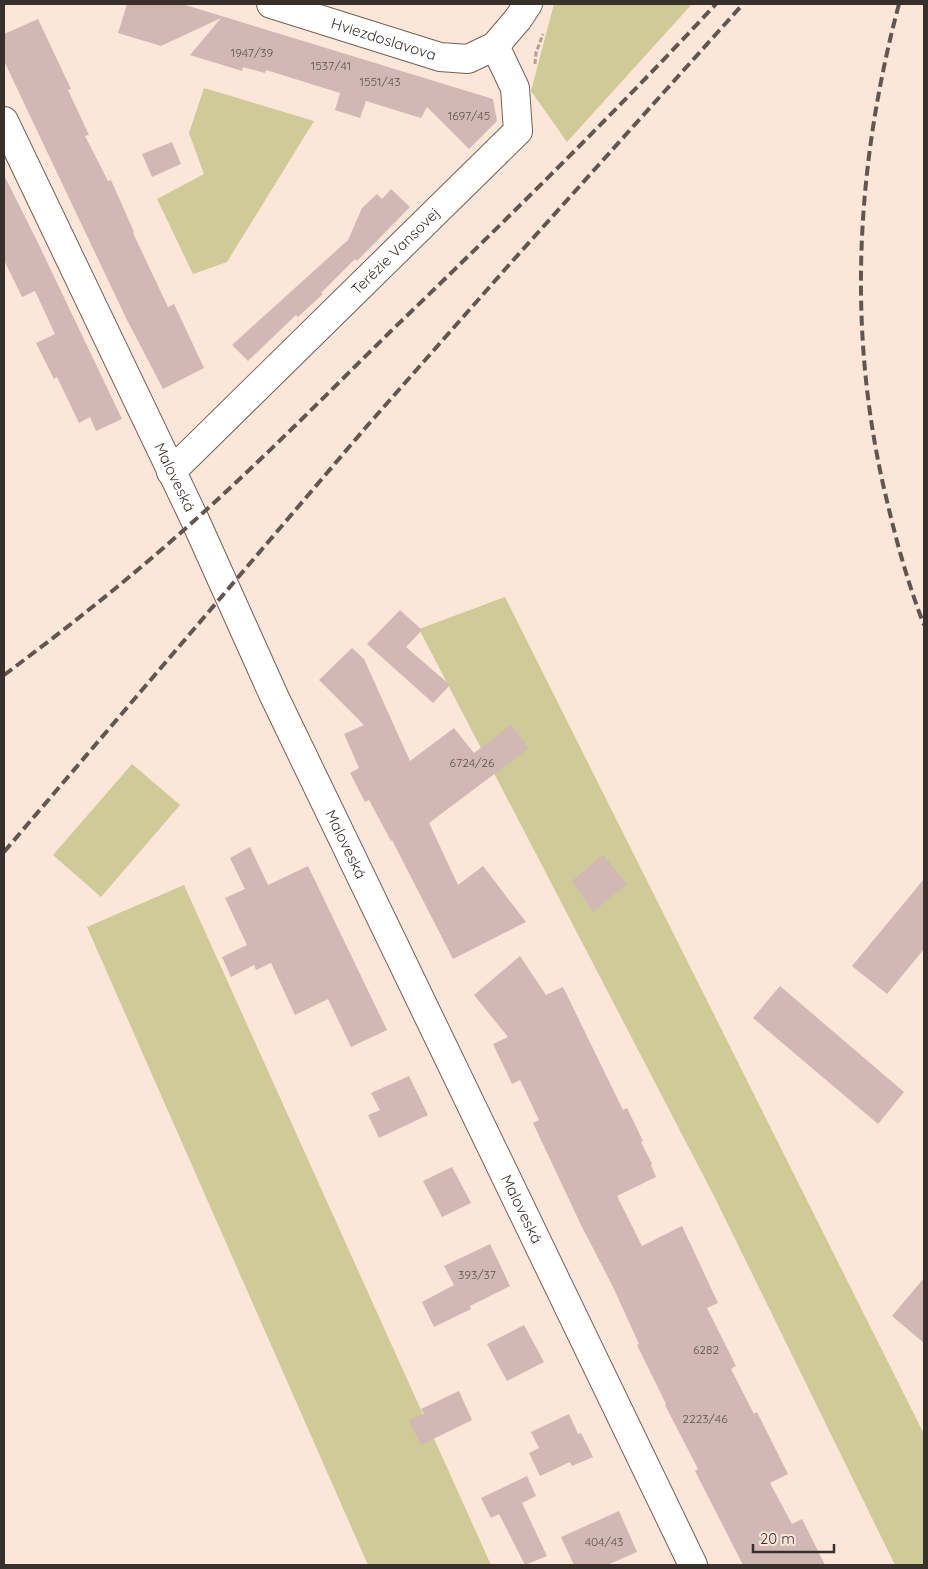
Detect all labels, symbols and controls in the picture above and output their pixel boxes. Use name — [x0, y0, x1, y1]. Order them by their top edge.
street label: Hviezdoslavova — [329, 13, 439, 64]
house number: 1947/39 — [231, 45, 274, 60]
house number: 1537/41 — [311, 58, 351, 73]
house number: 1551/43 — [360, 74, 400, 89]
house number: 1697/45 — [448, 108, 490, 123]
street label: Terézie Vansovej — [347, 203, 444, 299]
street label: Maloveská — [150, 439, 200, 515]
house number: 6724/26 — [450, 755, 495, 770]
street label: Maloveská — [321, 807, 371, 882]
street label: Maloveská — [497, 1171, 547, 1247]
house number: 393/37 — [458, 1267, 496, 1282]
house number: 6282 — [693, 1342, 719, 1357]
house number: 2223/46 — [682, 1411, 728, 1426]
scale bar — [753, 1522, 834, 1554]
text: 20 m — [760, 1529, 795, 1548]
house number: 404/43 — [585, 1534, 623, 1549]

